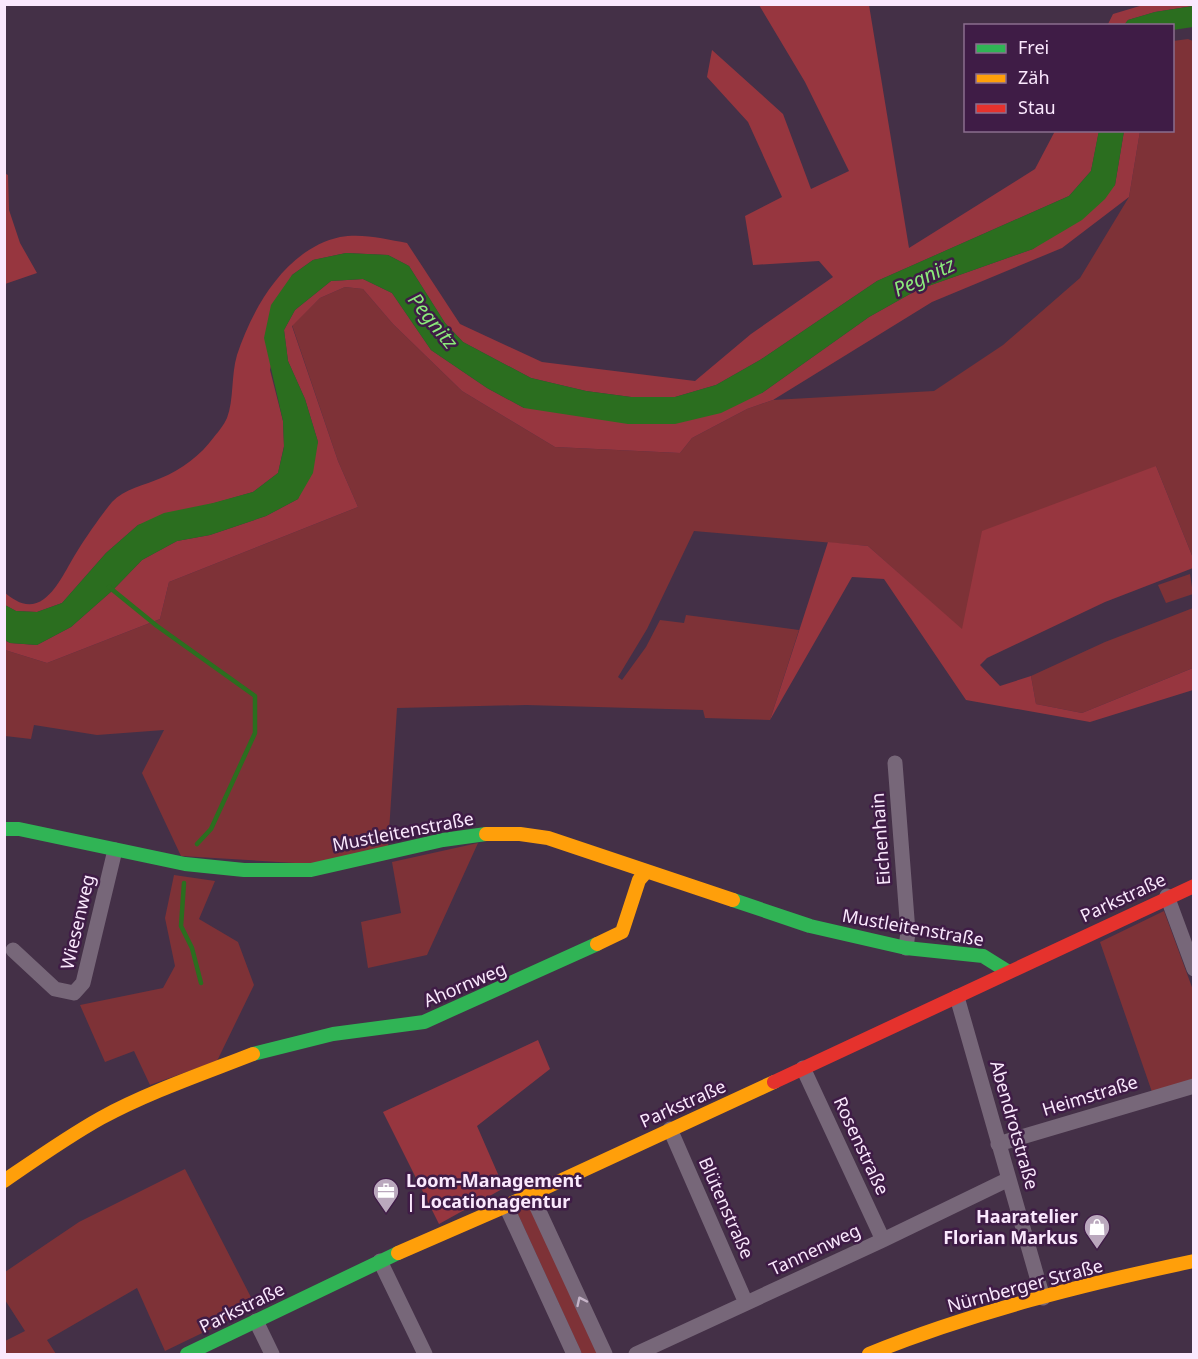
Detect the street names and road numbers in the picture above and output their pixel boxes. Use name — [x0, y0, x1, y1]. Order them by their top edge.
street label: Eichenhain — [865, 792, 895, 886]
street label: Mustleitenstraße — [330, 806, 476, 856]
street label: Parkstraße — [1076, 867, 1169, 927]
street label: Wiesenweg — [54, 872, 100, 972]
street label: Mustleitenstraße — [840, 903, 986, 951]
street label: Ahornweg — [420, 956, 510, 1012]
street label: Abendrotstraße — [985, 1057, 1045, 1192]
street label: Heimstraße — [1039, 1069, 1140, 1121]
street label: Parkstraße — [636, 1073, 729, 1133]
street label: Rosenstraße — [829, 1093, 895, 1199]
street label: Blütenstraße — [694, 1153, 760, 1262]
street label: Tannenweg — [765, 1218, 864, 1281]
street label: Nürnberger Straße — [944, 1253, 1105, 1317]
street label: Parkstraße — [195, 1276, 288, 1338]

